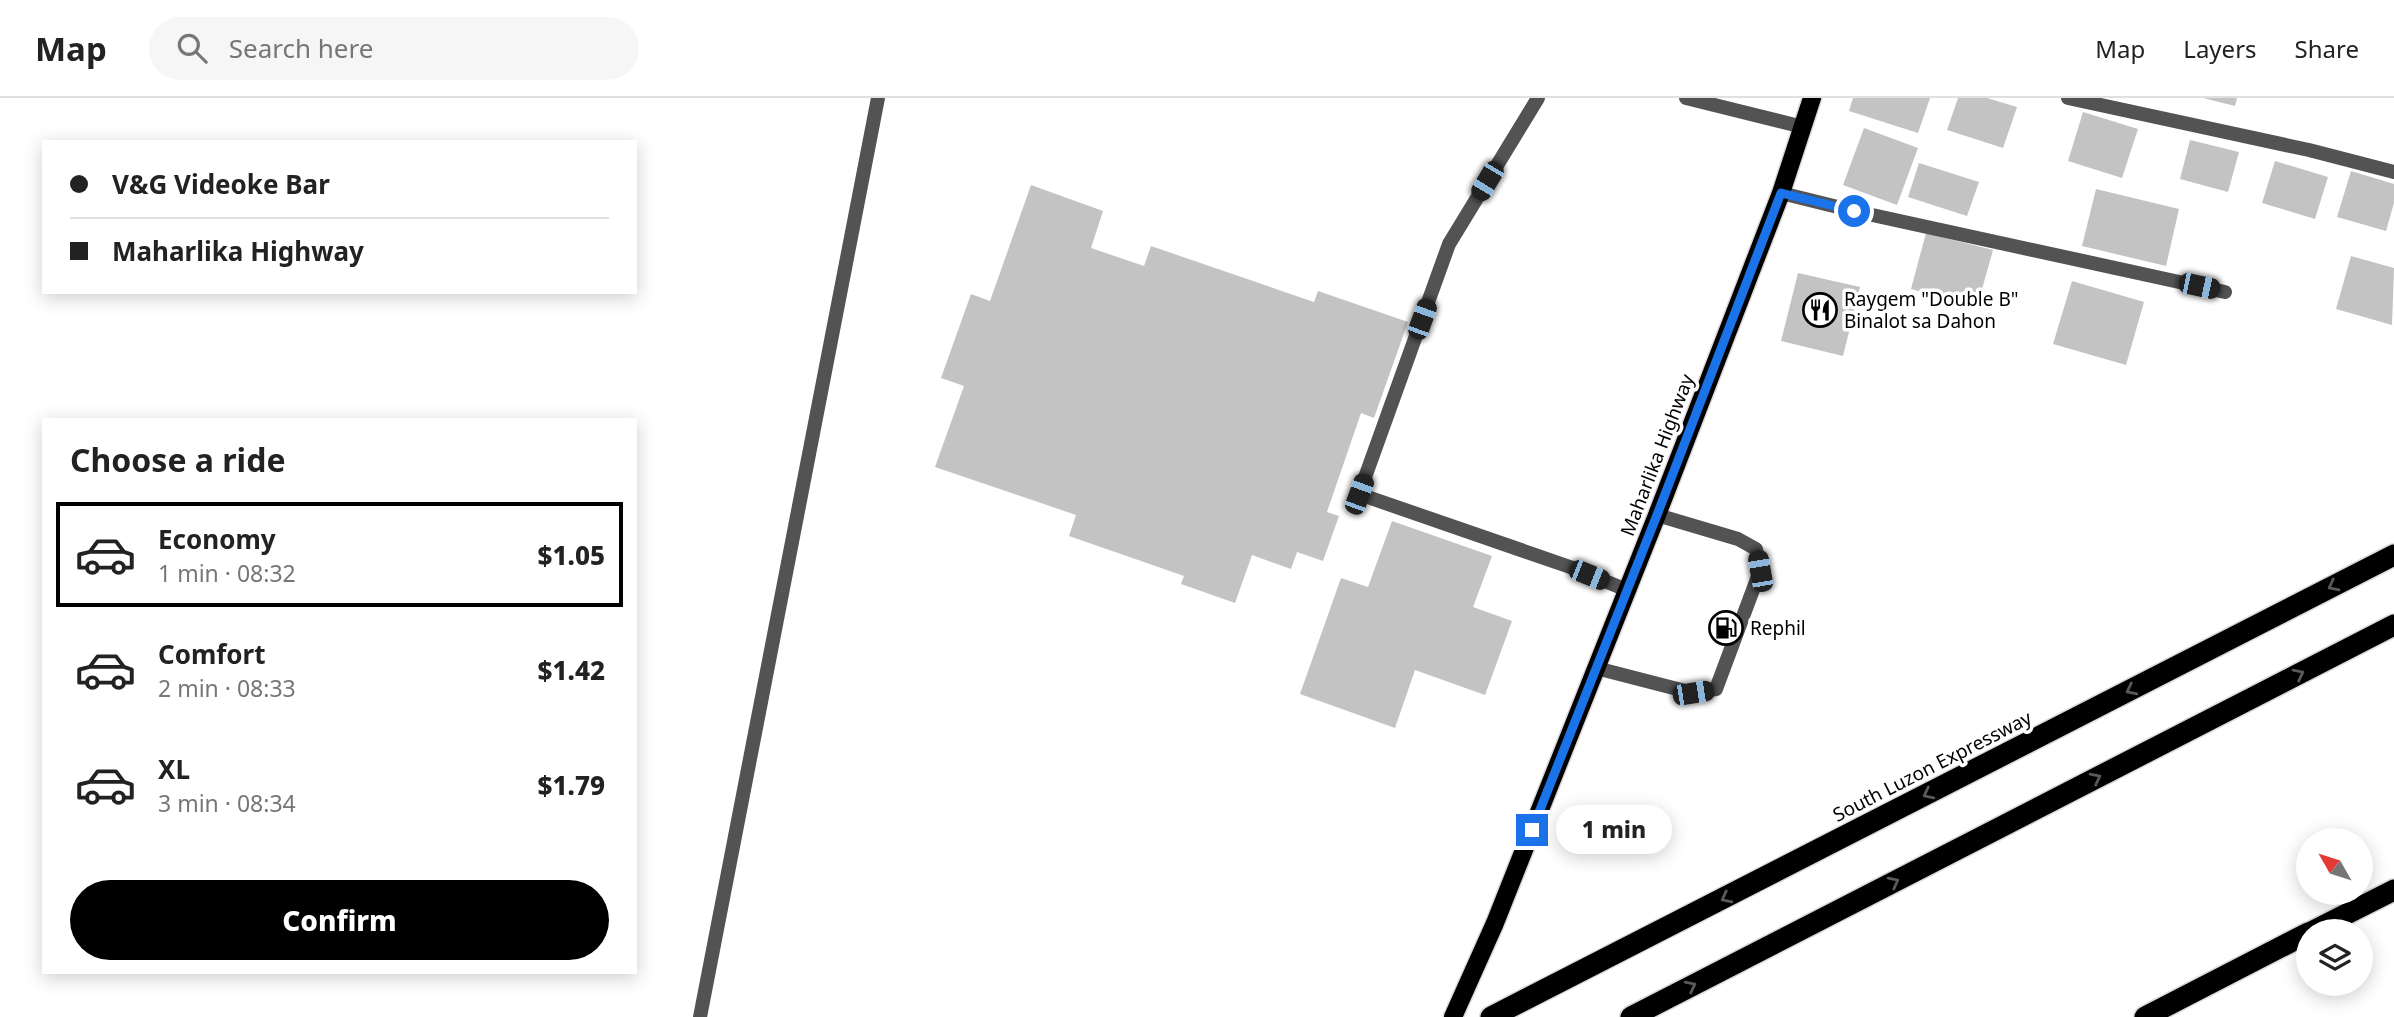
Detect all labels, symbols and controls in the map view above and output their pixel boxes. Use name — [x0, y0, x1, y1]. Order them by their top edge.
search box — [149, 17, 639, 80]
text: Map — [35, 26, 107, 71]
icon: search — [173, 29, 211, 67]
text: Search here — [229, 30, 373, 66]
text: Map — [2095, 32, 2145, 65]
text: Layers — [2183, 32, 2257, 65]
text: Share — [2295, 32, 2359, 65]
car — [1468, 158, 1507, 204]
text: V&G Videoke Bar — [112, 166, 330, 202]
route start — [1838, 195, 1870, 227]
text: Maharlika Highway — [112, 233, 364, 269]
car — [2177, 271, 2222, 301]
place label: Raygem "Double B" Binalot sa Dahon — [1844, 286, 2018, 334]
restaurant icon: Raygem "Double B" Binalot sa Dahon — [1801, 291, 1839, 329]
car — [1405, 296, 1440, 342]
street label: Maharlika Highway — [1614, 370, 1700, 540]
text: Choose a ride — [70, 438, 286, 481]
car — [1342, 471, 1377, 517]
text: Economy — [158, 521, 276, 557]
icon: car — [74, 523, 137, 586]
text: $1.05 — [538, 537, 605, 573]
car — [1747, 548, 1774, 594]
text: 1 min · 08:32 — [158, 557, 296, 589]
car — [1566, 557, 1613, 593]
one-way arrow — [2328, 578, 2340, 591]
fuel station icon: Rephil — [1707, 609, 1745, 647]
place label: Rephil — [1750, 615, 1806, 641]
text: Comfort — [158, 636, 266, 672]
icon: car — [74, 638, 137, 701]
text: $1.42 — [538, 652, 605, 688]
one-way arrow — [2292, 669, 2304, 683]
text: 2 min · 08:33 — [158, 672, 296, 704]
car — [1671, 679, 1716, 707]
one-way arrow — [2126, 681, 2138, 695]
street label: South Luzon Expressway — [1828, 704, 2036, 828]
text: XL — [158, 751, 190, 787]
icon: car — [74, 753, 137, 816]
text: $1.79 — [538, 767, 605, 803]
one-way arrow — [2089, 773, 2101, 786]
one-way arrow — [1923, 785, 1936, 799]
text: 3 min · 08:34 — [158, 787, 296, 819]
callout: 1 min — [1556, 806, 1672, 854]
text: 1 min — [1582, 813, 1646, 845]
route end — [1516, 814, 1548, 846]
north arrow — [2296, 828, 2373, 905]
map controls — [2296, 828, 2373, 996]
one-way arrow — [1887, 877, 1899, 890]
button: Confirm — [70, 880, 609, 960]
one-way arrow — [1721, 889, 1733, 903]
button: layers — [2296, 919, 2373, 996]
one-way arrow — [1684, 980, 1697, 994]

